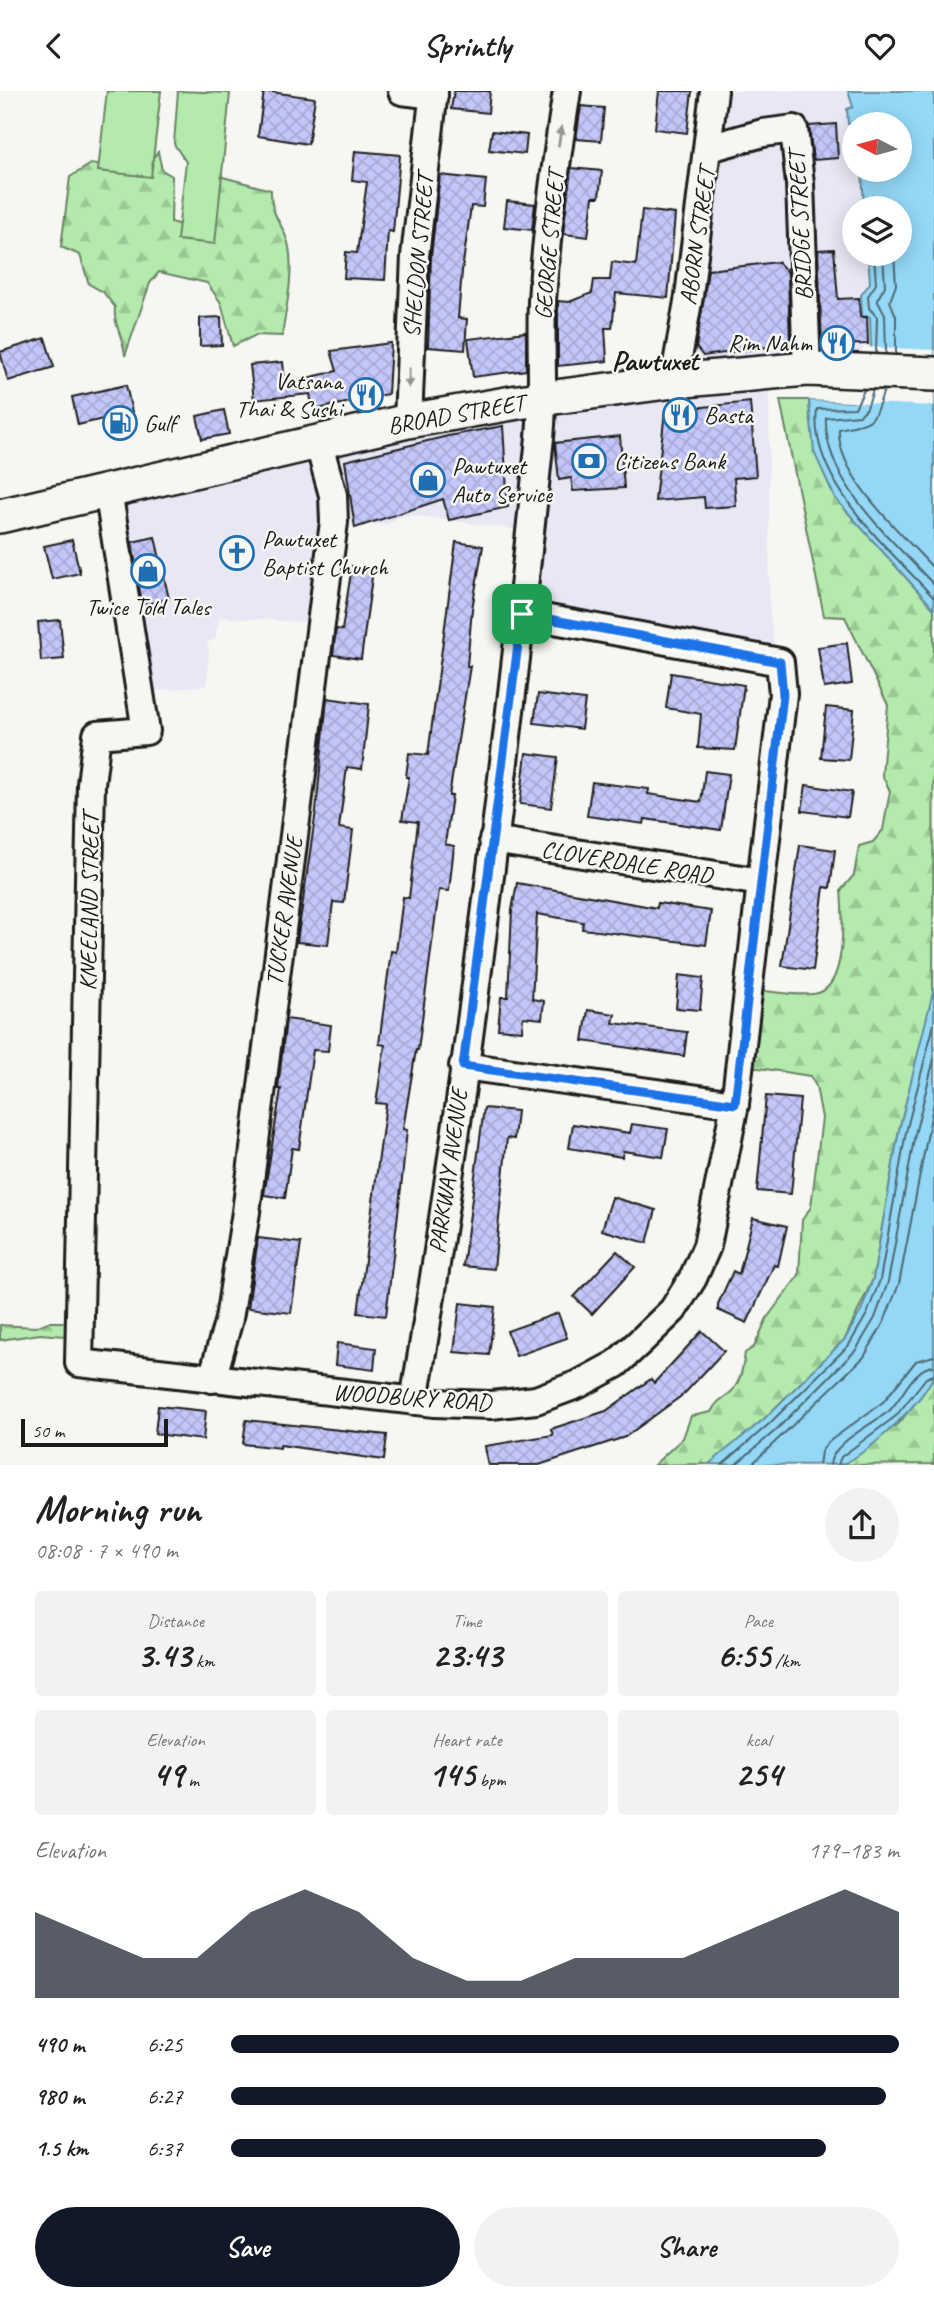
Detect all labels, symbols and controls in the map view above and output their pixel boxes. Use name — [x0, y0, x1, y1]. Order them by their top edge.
text: Sprintly — [423, 25, 511, 66]
icon: back — [35, 27, 73, 65]
icon: heart — [861, 27, 899, 65]
north arrow — [842, 112, 912, 182]
map controls — [842, 112, 912, 266]
one-way arrow — [555, 125, 566, 147]
street label: BRIDGE STREET — [781, 145, 819, 301]
street label: ABORN STREET — [673, 160, 722, 307]
street label: GEORGE STREET — [528, 164, 571, 321]
street label: SHELDON STREET — [396, 167, 441, 339]
button: layers — [842, 196, 912, 266]
restaurant icon: Rim Nahm — [818, 324, 856, 362]
place label: Rim Nahm — [728, 328, 813, 358]
district label: Pawtuxet — [612, 343, 701, 378]
place label: Vatsana Thai & Sushi — [236, 366, 345, 424]
one-way arrow — [403, 368, 415, 390]
restaurant icon: Vatsana Thai & Sushi — [347, 376, 385, 414]
street label: BROAD STREET — [385, 386, 532, 441]
restaurant icon: Basta — [661, 396, 699, 434]
place label: Basta — [704, 400, 754, 430]
fuel station icon: Gulf — [101, 404, 139, 442]
place label: Gulf — [144, 408, 181, 438]
bank icon: Citizens Bank — [570, 442, 608, 480]
place label: Citizens Bank — [614, 446, 727, 476]
place label: Pawtuxet Auto Service — [452, 451, 554, 509]
shop icon: Pawtuxet Auto Service — [409, 461, 447, 499]
place label: Pawtuxet Baptist Church — [262, 524, 389, 582]
church icon: Pawtuxet Baptist Church — [218, 534, 256, 572]
shop icon: Twice Told Tales — [129, 552, 167, 590]
pin — [492, 584, 552, 644]
place label: Twice Told Tales — [86, 592, 212, 622]
icon: arrive — [503, 595, 541, 633]
street label: KNEELAND STREET — [72, 807, 106, 991]
street label: TUCKER AVENUE — [259, 832, 310, 987]
street label: CLOVERDALE ROAD — [539, 834, 717, 891]
street label: PARKWAY AVENUE — [422, 1084, 475, 1255]
street label: WOODBURY ROAD — [332, 1377, 494, 1418]
scale bar — [21, 1415, 168, 1447]
text: 50 m — [32, 1419, 64, 1443]
text: Morning run — [35, 1486, 201, 1533]
button: share — [825, 1488, 899, 1562]
text: 08:08 · 7 × 490 m — [35, 1536, 178, 1565]
text: Distance — [147, 1609, 204, 1633]
text: Time — [452, 1609, 482, 1633]
text: Pace — [744, 1609, 773, 1633]
text: 3.43 — [137, 1633, 191, 1678]
text: 23:43 — [432, 1633, 502, 1678]
text: 6:55 — [717, 1633, 771, 1678]
text: km — [191, 1649, 214, 1673]
text: /km — [771, 1649, 800, 1673]
text: Elevation — [146, 1728, 205, 1752]
text: Heart rate — [432, 1728, 502, 1752]
text: kcal — [746, 1728, 771, 1752]
text: 49 — [152, 1752, 184, 1797]
text: 145 — [428, 1752, 475, 1797]
text: 254 — [735, 1752, 782, 1797]
text: m — [184, 1768, 199, 1792]
text: bpm — [475, 1768, 506, 1792]
text: Elevation — [35, 1836, 106, 1865]
text: 179–183 m — [808, 1836, 899, 1865]
text: 490 m — [35, 2030, 84, 2059]
text: 6:25 — [147, 2030, 183, 2059]
text: 980 m — [35, 2082, 84, 2111]
text: 6:27 — [147, 2082, 183, 2111]
text: 1.5 km — [35, 2134, 88, 2163]
text: 6:37 — [147, 2134, 183, 2163]
button: Save — [35, 2207, 460, 2287]
button: Share — [474, 2207, 899, 2287]

